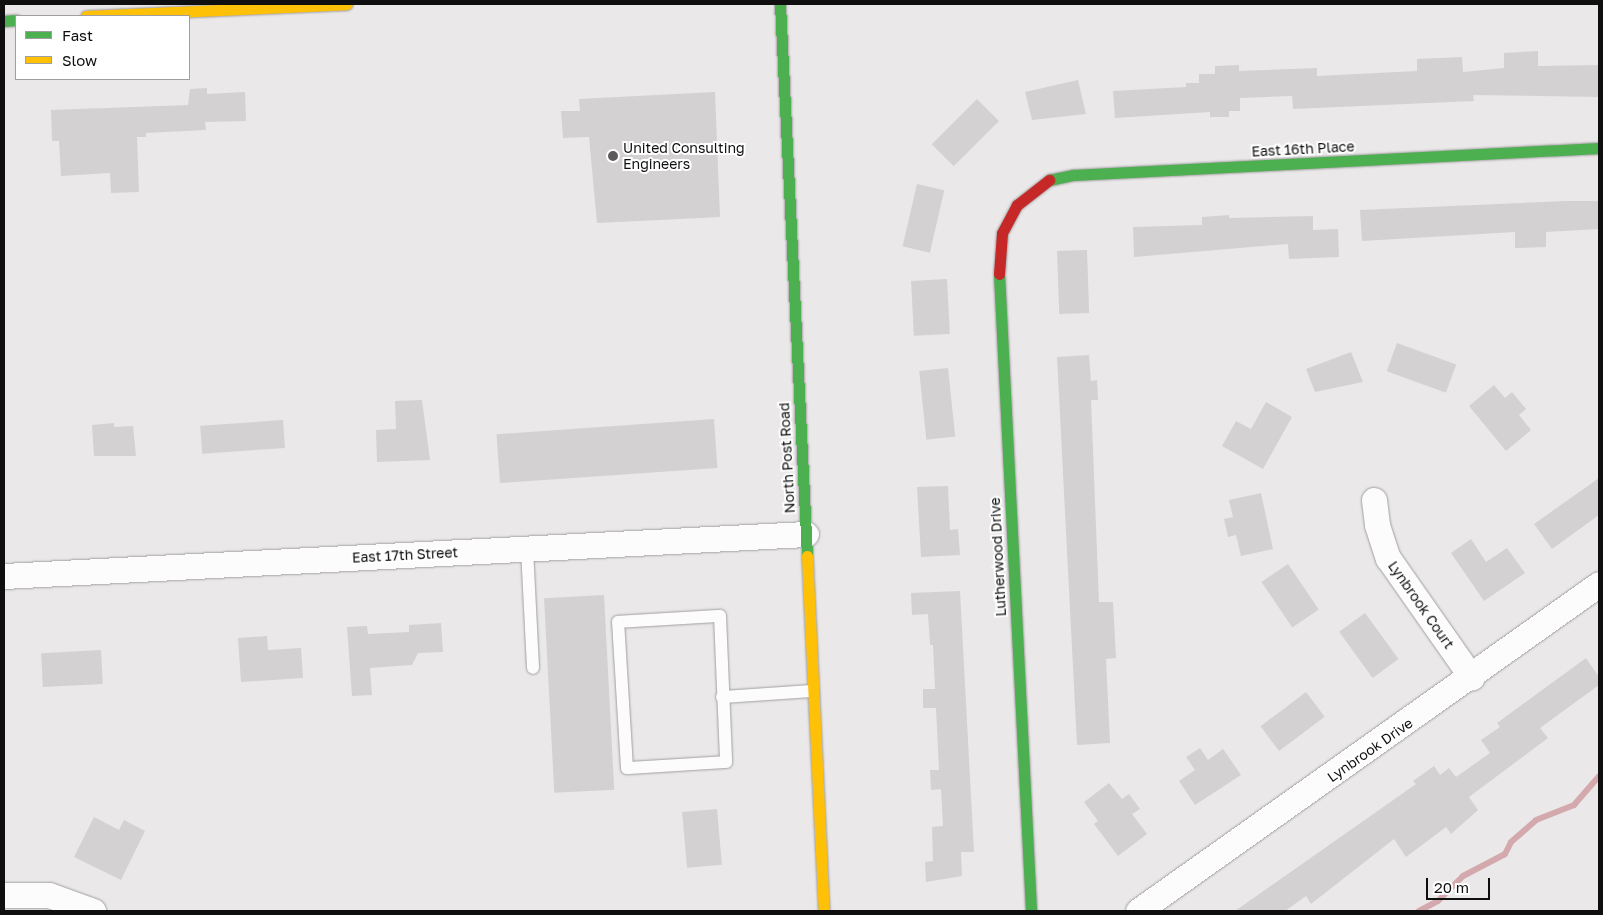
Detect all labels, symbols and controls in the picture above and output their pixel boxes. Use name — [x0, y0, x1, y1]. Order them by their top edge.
legend — [15, 15, 190, 80]
text: Fast — [62, 26, 93, 44]
text: Slow — [62, 51, 97, 69]
street label: East 16th Place — [1251, 138, 1355, 160]
place label: United Consulting Engineers — [623, 140, 745, 172]
marker: United Consulting Engineers — [607, 150, 619, 162]
street label: North Post Road — [776, 402, 798, 514]
street label: Lutherwood Drive — [986, 497, 1010, 617]
street label: East 17th Street — [352, 544, 458, 566]
street label: Lynbrook Court — [1385, 558, 1457, 652]
street label: Lynbrook Drive — [1324, 714, 1416, 786]
scale bar — [1428, 868, 1492, 900]
text: 20 m — [1434, 878, 1469, 896]

